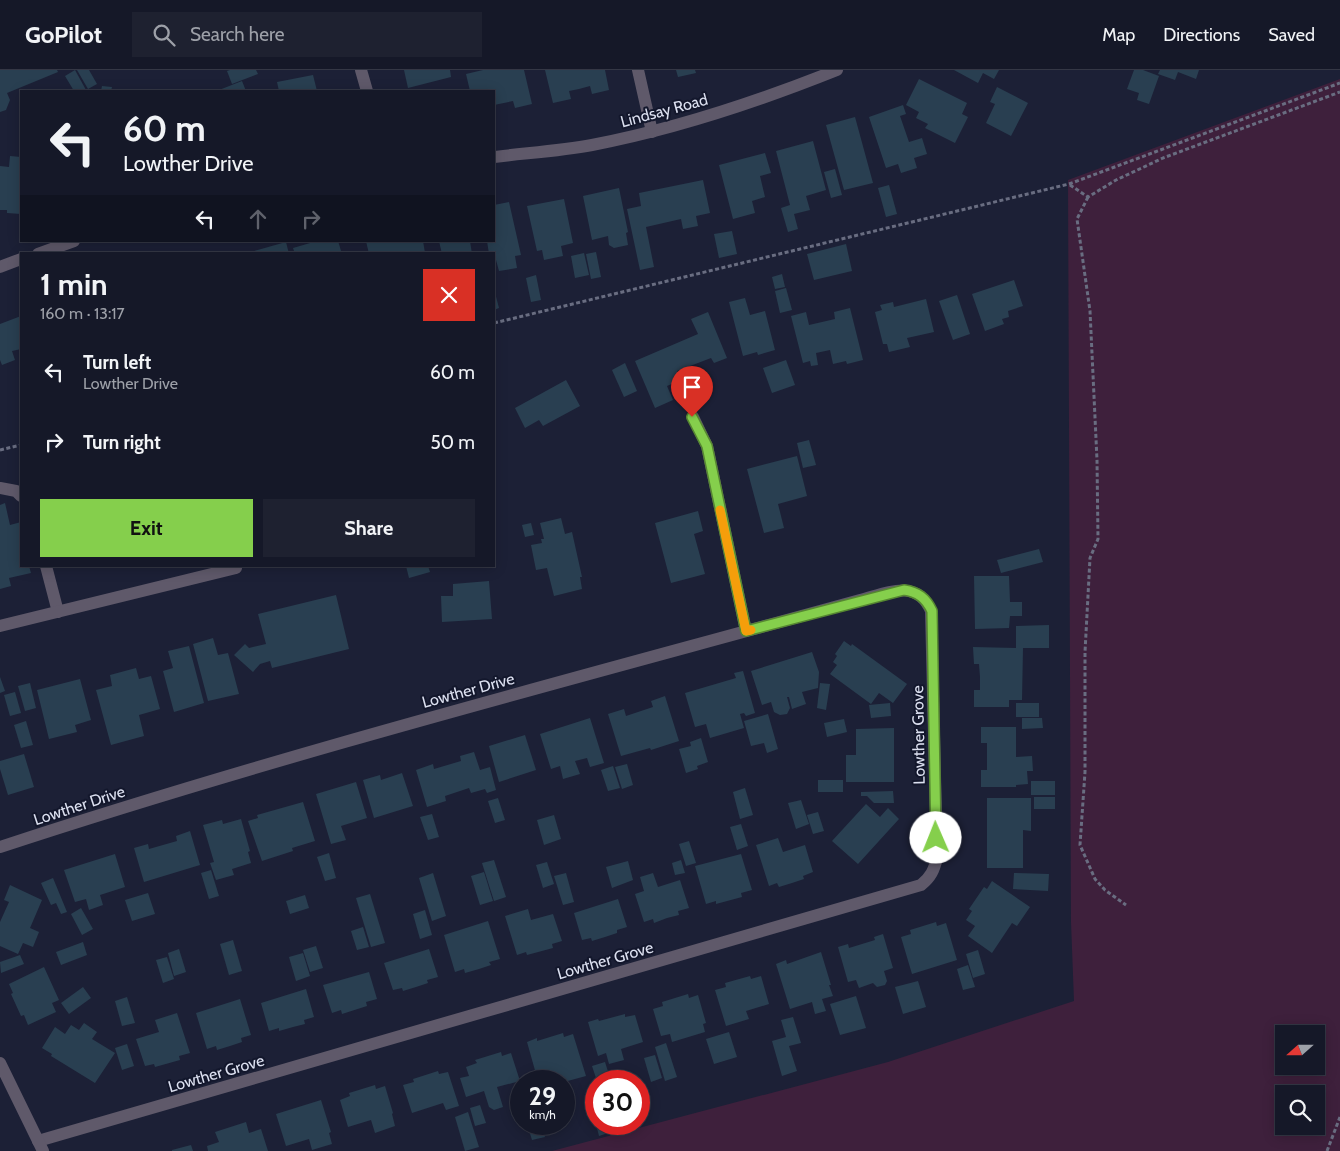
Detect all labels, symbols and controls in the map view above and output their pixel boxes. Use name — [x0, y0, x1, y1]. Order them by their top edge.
search box — [132, 12, 482, 57]
text: GoPilot — [25, 20, 102, 49]
icon: search — [150, 21, 178, 49]
text: Search here — [190, 23, 284, 46]
text: Map — [1102, 24, 1135, 46]
text: Directions — [1163, 24, 1240, 46]
text: Saved — [1268, 24, 1315, 46]
street label: Lindsay Road — [618, 90, 710, 131]
text: 60 m — [123, 107, 206, 150]
icon: left — [40, 110, 105, 175]
text: Lowther Drive — [123, 150, 254, 177]
icon: left — [191, 205, 219, 233]
icon: ahead — [244, 205, 272, 233]
icon: right — [297, 205, 325, 233]
text: 1 min — [40, 266, 108, 303]
button: close — [423, 269, 475, 321]
text: 160 m · 13:17 — [40, 304, 125, 323]
text: Turn left — [83, 351, 151, 374]
icon: left — [40, 358, 68, 386]
text: 60 m — [430, 361, 475, 384]
pin — [671, 366, 713, 417]
icon: arrive — [678, 373, 706, 401]
text: Lowther Drive — [83, 374, 178, 393]
icon: right — [40, 428, 68, 456]
text: Turn right — [83, 431, 161, 454]
text: 50 m — [431, 431, 475, 454]
button: Exit — [40, 499, 253, 557]
button: Share — [263, 499, 475, 557]
street label: Lowther Drive — [420, 669, 516, 712]
street label: Lowther Grove — [908, 685, 929, 785]
street label: Lowther Drive — [31, 782, 127, 829]
position arrow — [909, 811, 961, 863]
street label: Lowther Grove — [555, 938, 655, 983]
north arrow — [1275, 1025, 1325, 1075]
map controls — [1275, 1025, 1325, 1135]
street label: Lowther Grove — [166, 1051, 266, 1096]
speed limit sign: 30 — [585, 1070, 650, 1135]
text: 29 — [529, 1081, 556, 1111]
button: search — [1275, 1085, 1325, 1135]
text: km/h — [529, 1107, 556, 1122]

